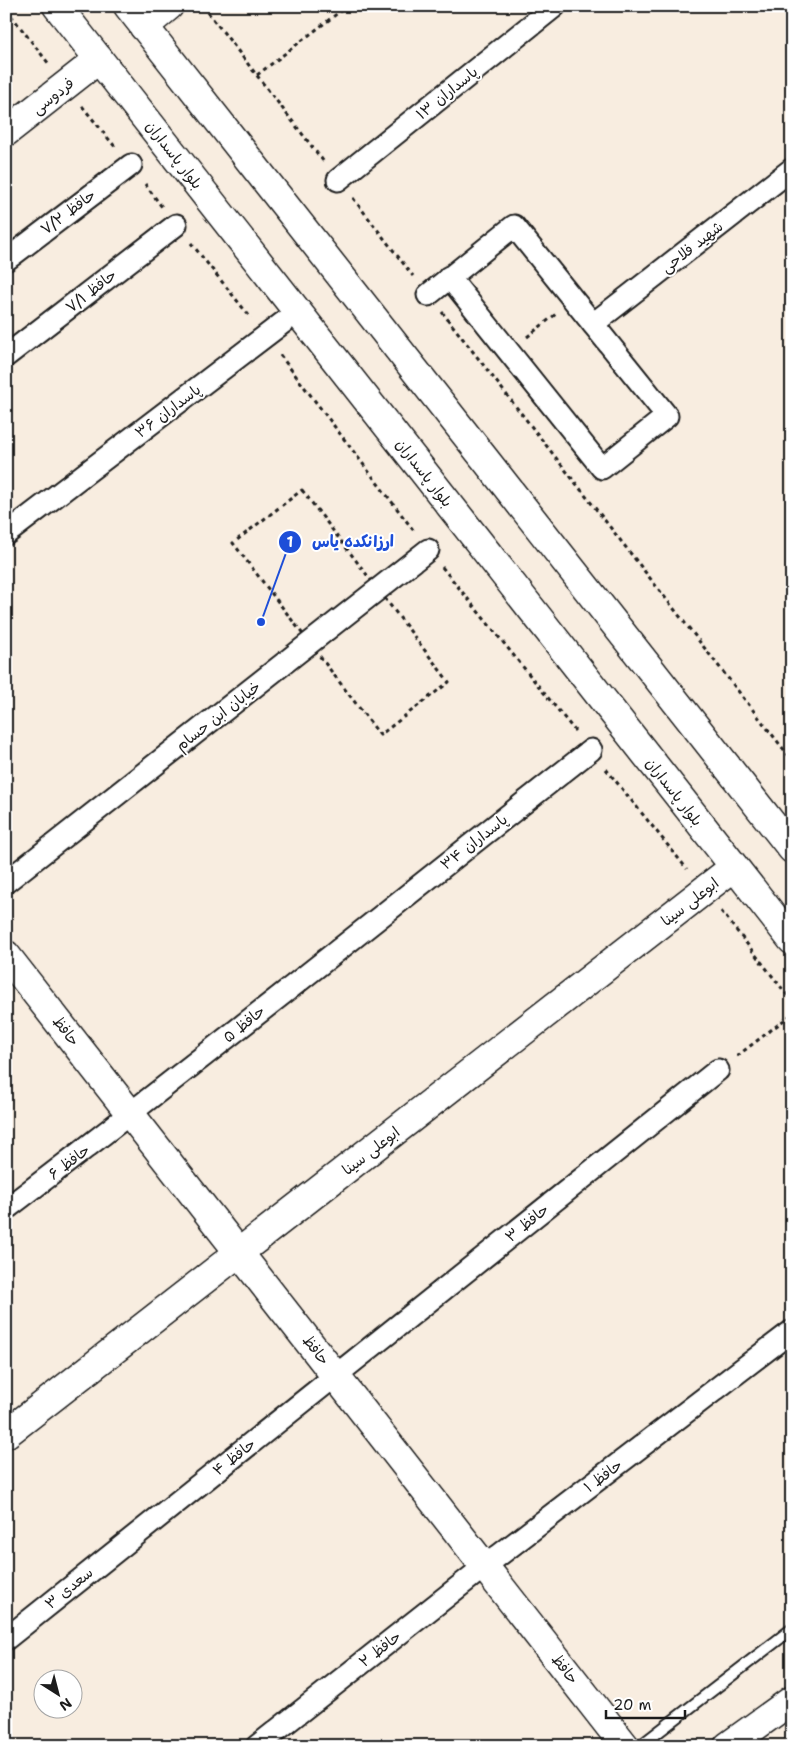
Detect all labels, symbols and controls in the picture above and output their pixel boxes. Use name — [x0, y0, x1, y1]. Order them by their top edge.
street label: پاسداران ۱۳ — [412, 62, 482, 124]
street label: فردوسی — [28, 73, 78, 119]
street label: بلوار پاسداران — [141, 117, 207, 193]
street label: حافظ ۷/۲ — [36, 185, 100, 239]
street label: شهید فلاحی — [657, 216, 727, 278]
street label: حافظ ۷/۱ — [61, 265, 121, 317]
street label: پاسداران ۳۶ — [131, 380, 205, 442]
street label: بلوار پاسداران — [391, 435, 457, 511]
callout: ارزانکده یاس — [277, 526, 404, 557]
text: ارزانکده یاس — [312, 531, 394, 552]
text: 1 — [287, 532, 294, 552]
street label: خیابان ابن حسام — [171, 677, 265, 756]
street label: بلوار پاسداران — [641, 754, 707, 830]
street label: پاسداران ۳۴ — [436, 810, 512, 874]
street label: ابوعلی سینا — [657, 873, 723, 931]
street label: حافظ ۵ — [219, 1001, 269, 1047]
street label: حافظ — [48, 1012, 84, 1050]
street label: ابوعلی سینا — [338, 1122, 404, 1180]
street label: حافظ ۶ — [44, 1140, 94, 1184]
street label: حافظ ۳ — [501, 1199, 553, 1247]
street label: حافظ — [298, 1331, 334, 1369]
street label: حافظ ۴ — [208, 1434, 260, 1480]
street label: حافظ ۱ — [580, 1455, 626, 1497]
street label: سعدی ۳ — [41, 1562, 97, 1614]
street label: حافظ ۲ — [355, 1626, 405, 1672]
street label: حافظ — [547, 1650, 583, 1688]
north arrow — [32, 1670, 82, 1720]
scale bar — [606, 1687, 684, 1719]
text: N — [56, 1694, 75, 1715]
text: 20 m — [613, 1695, 652, 1715]

